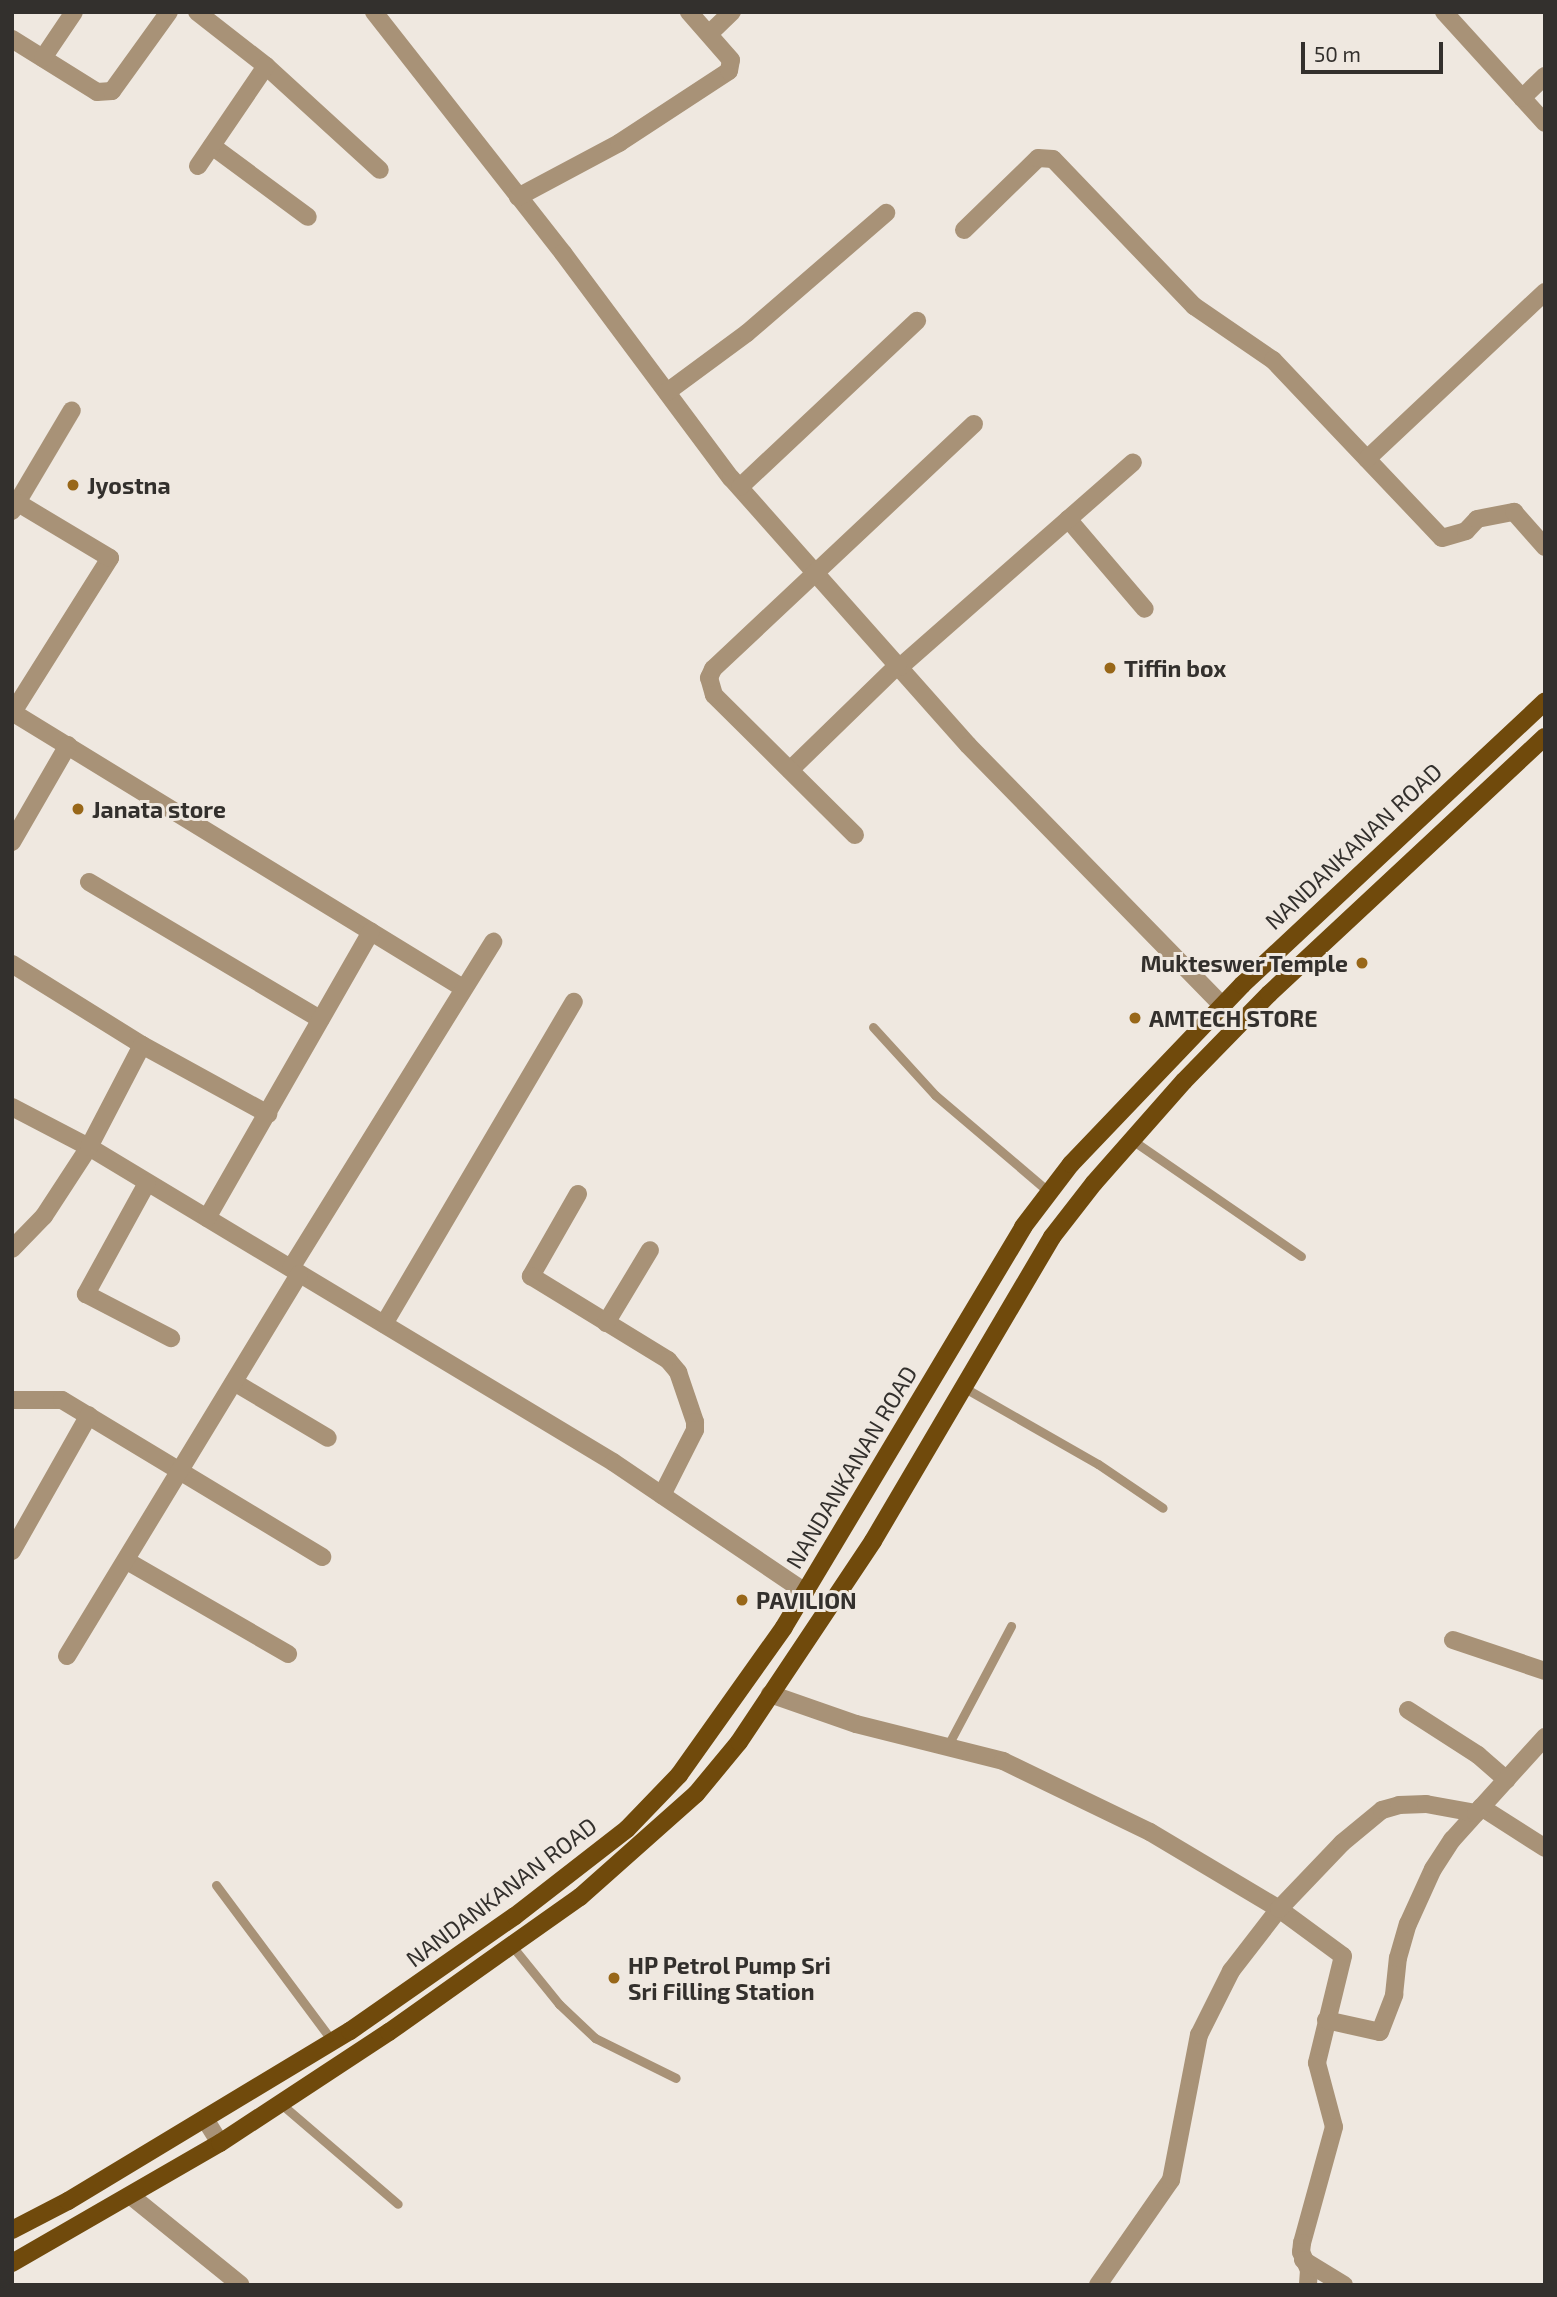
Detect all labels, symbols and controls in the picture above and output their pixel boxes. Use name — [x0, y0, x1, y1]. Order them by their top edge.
scale bar — [1305, 28, 1447, 72]
text: 50 m — [1314, 41, 1361, 66]
place label: Jyostna — [87, 471, 171, 499]
marker: Jyostna — [65, 477, 81, 493]
place label: Tiffin box — [1124, 654, 1226, 682]
marker: Tiffin box — [1102, 660, 1118, 676]
street label: NANDANKANAN ROAD — [1259, 757, 1447, 935]
place label: Janata store — [92, 795, 226, 823]
marker: Janata store — [70, 801, 86, 817]
place label: Mukteswer Temple — [1140, 949, 1348, 977]
marker: Mukteswer Temple — [1354, 955, 1370, 971]
place label: AMTECH STORE — [1149, 1004, 1318, 1032]
marker: AMTECH STORE — [1127, 1010, 1143, 1026]
street label: NANDANKANAN ROAD — [780, 1361, 922, 1573]
place label: PAVILION — [756, 1586, 857, 1614]
marker: PAVILION — [734, 1592, 750, 1608]
street label: NANDANKANAN ROAD — [400, 1811, 602, 1973]
place label: HP Petrol Pump Sri Sri Filling Station — [628, 1951, 832, 2005]
marker: HP Petrol Pump Sri Sri Filling Station — [606, 1970, 622, 1986]

